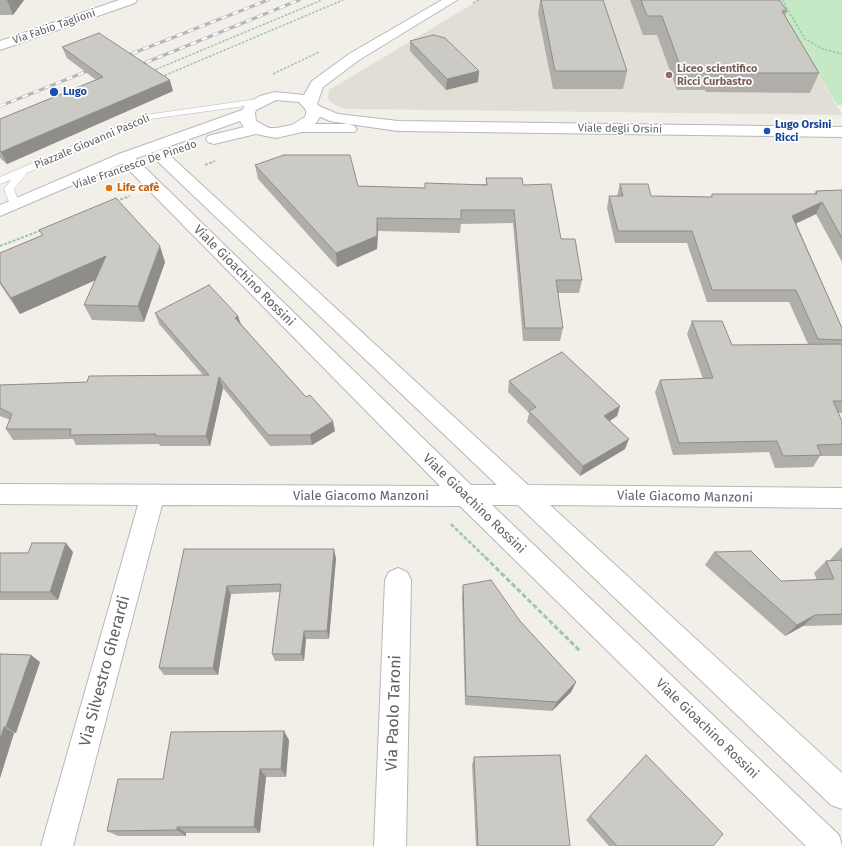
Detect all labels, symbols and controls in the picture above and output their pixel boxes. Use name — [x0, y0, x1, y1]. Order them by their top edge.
street label: Via Fabio Taglioni — [11, 7, 97, 47]
place label: Liceo scientifico Ricci Curbastro — [677, 62, 757, 88]
marker: Liceo scientifico Ricci Curbastro — [664, 70, 674, 80]
place label: Lugo — [63, 85, 87, 99]
marker: Lugo — [48, 86, 60, 98]
street label: Piazzale Giovanni Pascoli — [32, 112, 152, 172]
place label: Lugo Orsini Ricci — [775, 118, 831, 144]
street label: Viale degli Orsini — [578, 122, 662, 136]
marker: Lugo Orsini Ricci — [762, 126, 772, 136]
street label: Viale Francesco De Pinedo — [71, 138, 199, 192]
place label: Life cafè — [117, 181, 159, 195]
marker: Life cafè — [104, 183, 114, 193]
street label: Viale Gioachino Rossini — [190, 222, 298, 330]
street label: Viale Gioachino Rossini — [419, 451, 529, 557]
street label: Viale Giacomo Manzoni — [293, 488, 429, 504]
street label: Viale Giacomo Manzoni — [617, 488, 753, 506]
street label: Via Silvestro Gherardi — [76, 593, 134, 749]
street label: Via Paolo Taroni — [382, 655, 406, 771]
street label: Viale Gioachino Rossini — [652, 676, 762, 782]

